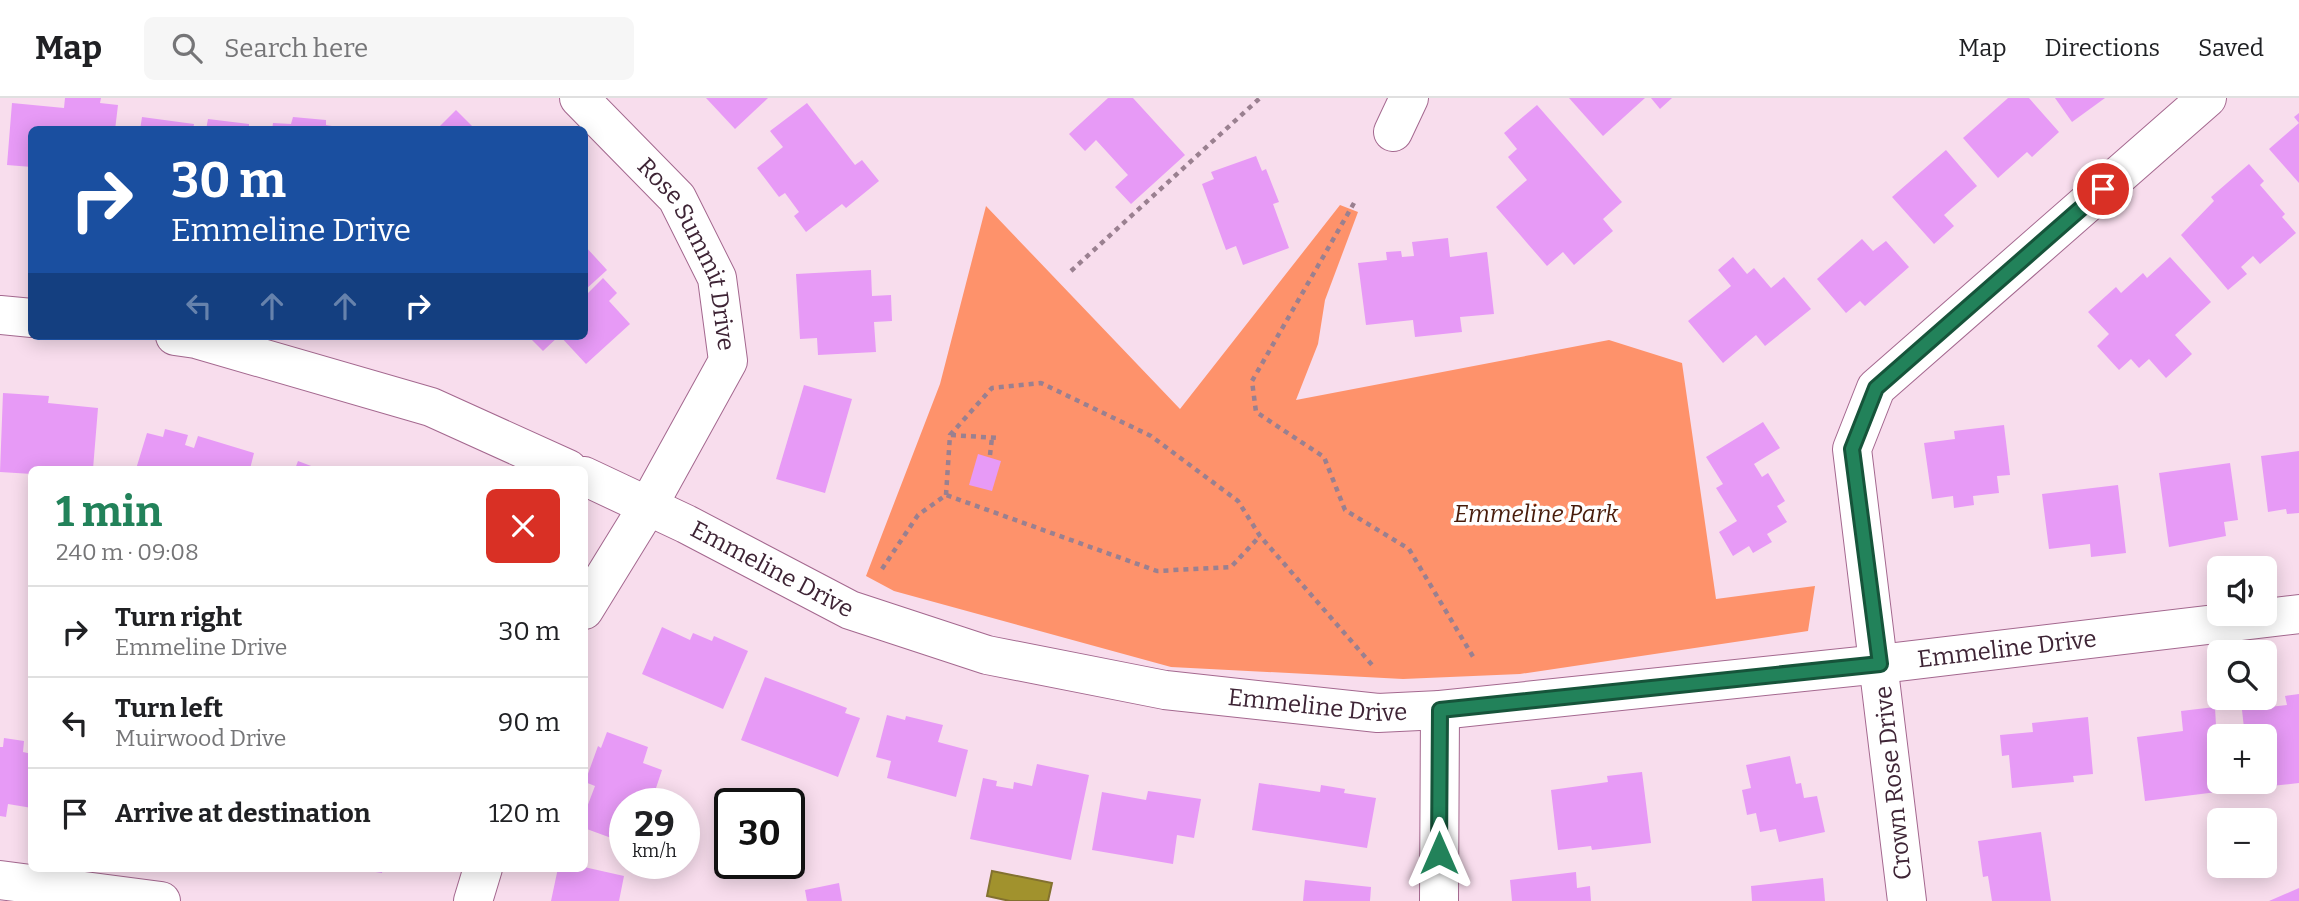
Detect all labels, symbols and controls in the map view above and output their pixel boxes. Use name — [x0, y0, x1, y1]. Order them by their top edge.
search box — [144, 17, 634, 80]
text: Map — [35, 28, 102, 68]
icon: search — [168, 29, 206, 67]
text: Search here — [224, 33, 368, 64]
text: Map — [1958, 34, 2007, 62]
text: Directions — [2045, 34, 2160, 62]
text: Saved — [2198, 34, 2264, 62]
text: 30 m — [171, 151, 286, 210]
street label: Rose Summit Drive — [632, 152, 740, 352]
icon: right — [56, 154, 147, 245]
pin — [2073, 159, 2133, 219]
icon: arrive — [2084, 170, 2122, 208]
text: Emmeline Drive — [171, 211, 411, 249]
icon: left — [180, 287, 218, 325]
icon: ahead — [253, 287, 291, 325]
icon: ahead — [326, 287, 364, 325]
icon: right — [399, 287, 437, 325]
text: 1 min — [56, 487, 162, 537]
button: close — [486, 489, 560, 563]
park label: Emmeline Park — [1454, 500, 1619, 528]
street label: Emmeline Drive — [686, 515, 858, 623]
text: 240 m · 09:08 — [56, 538, 199, 566]
map controls — [2207, 556, 2277, 878]
button: sound — [2207, 556, 2277, 626]
text: Turn right — [115, 602, 242, 633]
icon: right — [56, 613, 94, 651]
text: 30 m — [499, 616, 560, 647]
street label: Emmeline Drive — [1916, 624, 2098, 673]
text: Emmeline Drive — [115, 633, 287, 661]
button: search — [2207, 640, 2277, 710]
street label: Emmeline Drive — [1227, 683, 1408, 727]
street label: Crown Rose Drive — [1869, 685, 1917, 881]
text: Turn left — [115, 693, 223, 724]
icon: left — [56, 704, 94, 742]
text: 90 m — [498, 707, 560, 738]
text: Muirwood Drive — [115, 724, 286, 752]
button: + — [2207, 724, 2277, 794]
speed limit sign: 30 — [714, 788, 805, 879]
icon: arrive — [56, 795, 94, 833]
text: Arrive at destination — [115, 798, 370, 829]
text: 120 m — [489, 798, 560, 829]
text: 29 — [634, 803, 675, 845]
button: − — [2207, 808, 2277, 878]
position arrow — [1402, 816, 1476, 890]
text: km/h — [632, 840, 677, 862]

